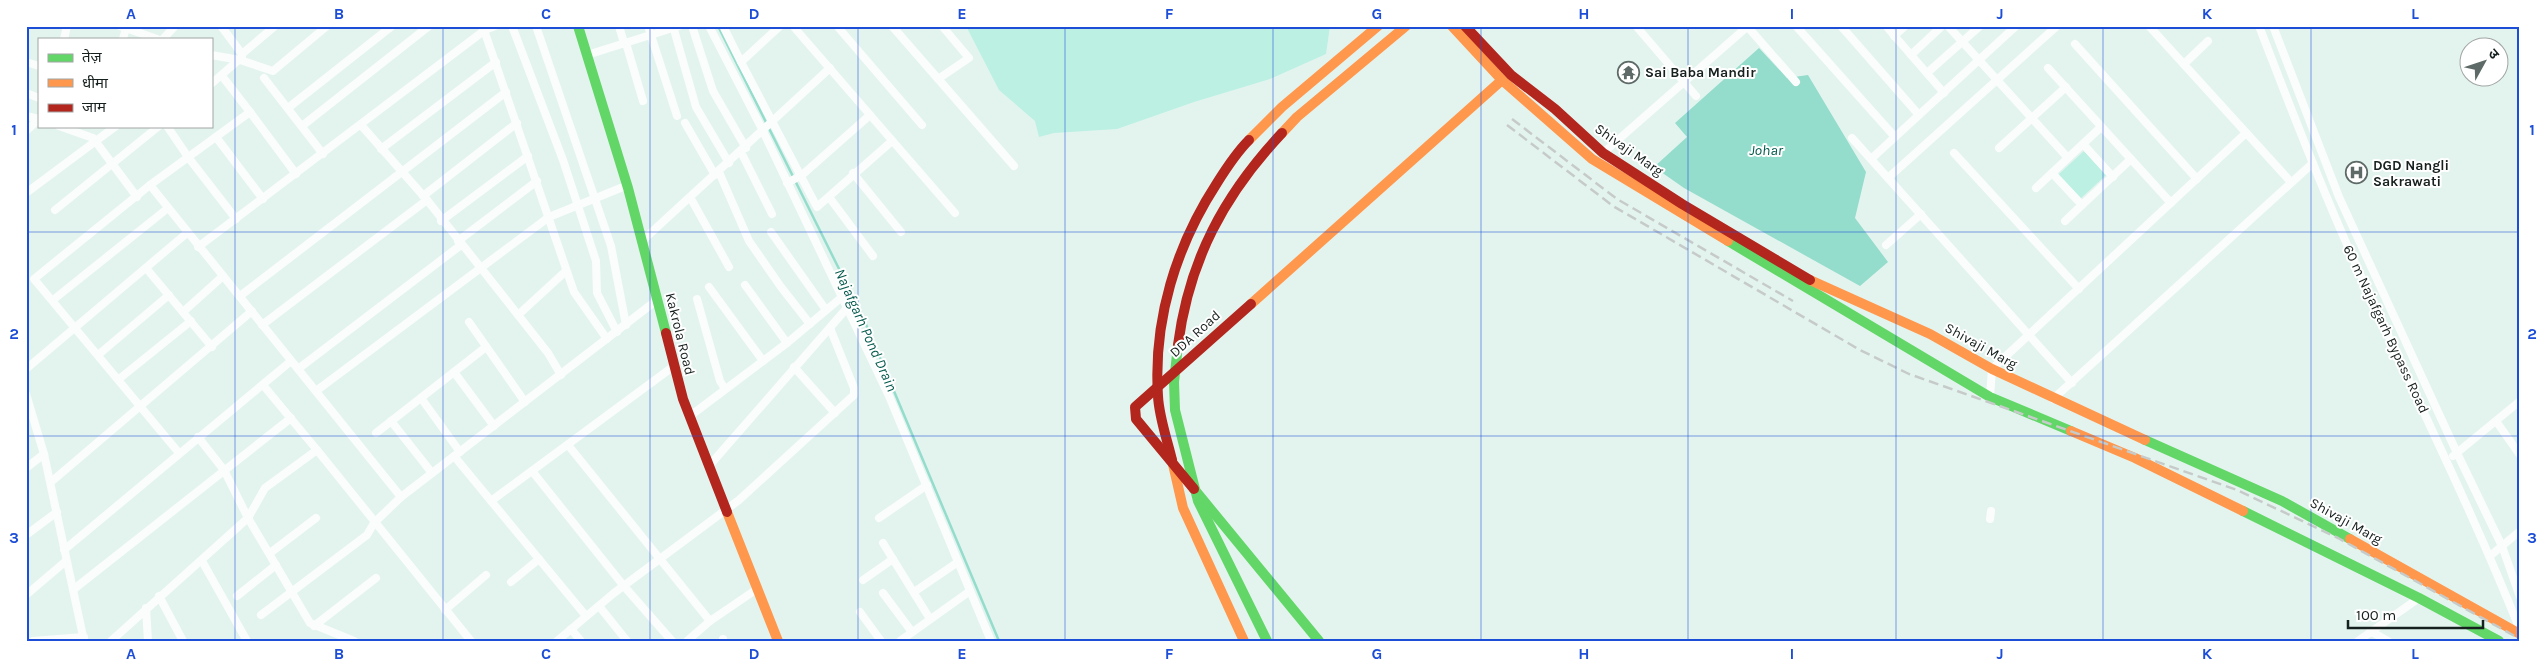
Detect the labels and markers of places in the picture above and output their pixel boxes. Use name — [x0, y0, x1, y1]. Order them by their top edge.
temple icon: Sai Baba Mandir — [1617, 60, 1641, 84]
place label: Sai Baba Mandir — [1645, 64, 1756, 81]
place label: DGD Nangli Sakrawati — [2373, 157, 2449, 190]
hospital icon: DGD Nangli Sakrawati — [2345, 161, 2369, 185]

